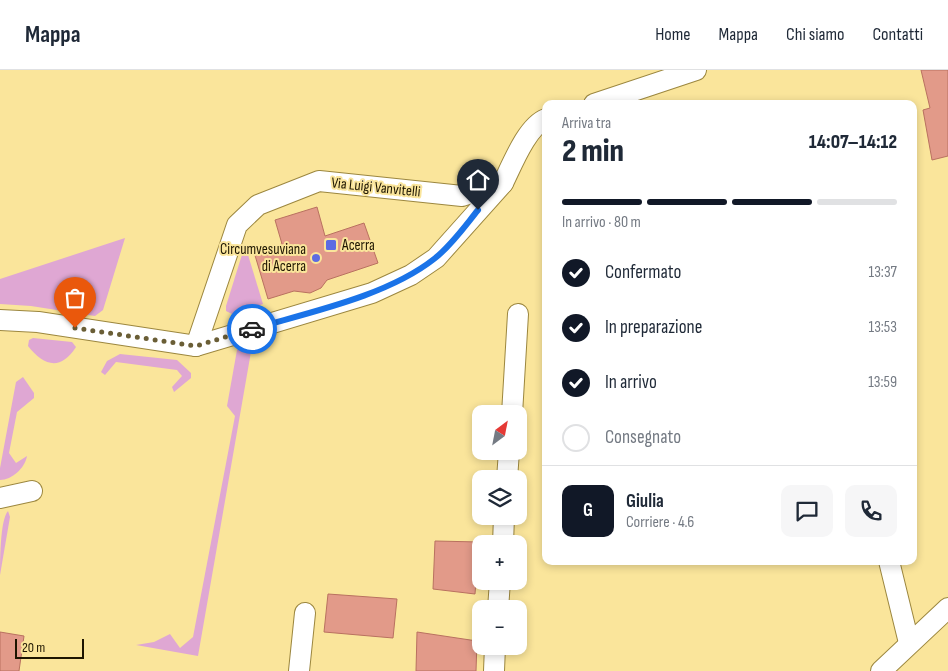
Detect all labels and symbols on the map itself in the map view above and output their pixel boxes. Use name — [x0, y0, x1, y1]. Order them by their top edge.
pin — [457, 159, 499, 210]
street label: Via Luigi Vanvitelli — [330, 173, 422, 202]
place label: Acerra — [341, 236, 375, 255]
marker: Acerra — [324, 238, 338, 252]
place label: Circumvesuviana di Acerra — [220, 240, 306, 276]
marker: Circumvesuviana di Acerra — [310, 252, 322, 264]
pin — [54, 277, 96, 328]
courier — [227, 304, 277, 354]
north arrow — [472, 405, 528, 460]
scale bar — [15, 636, 84, 659]

